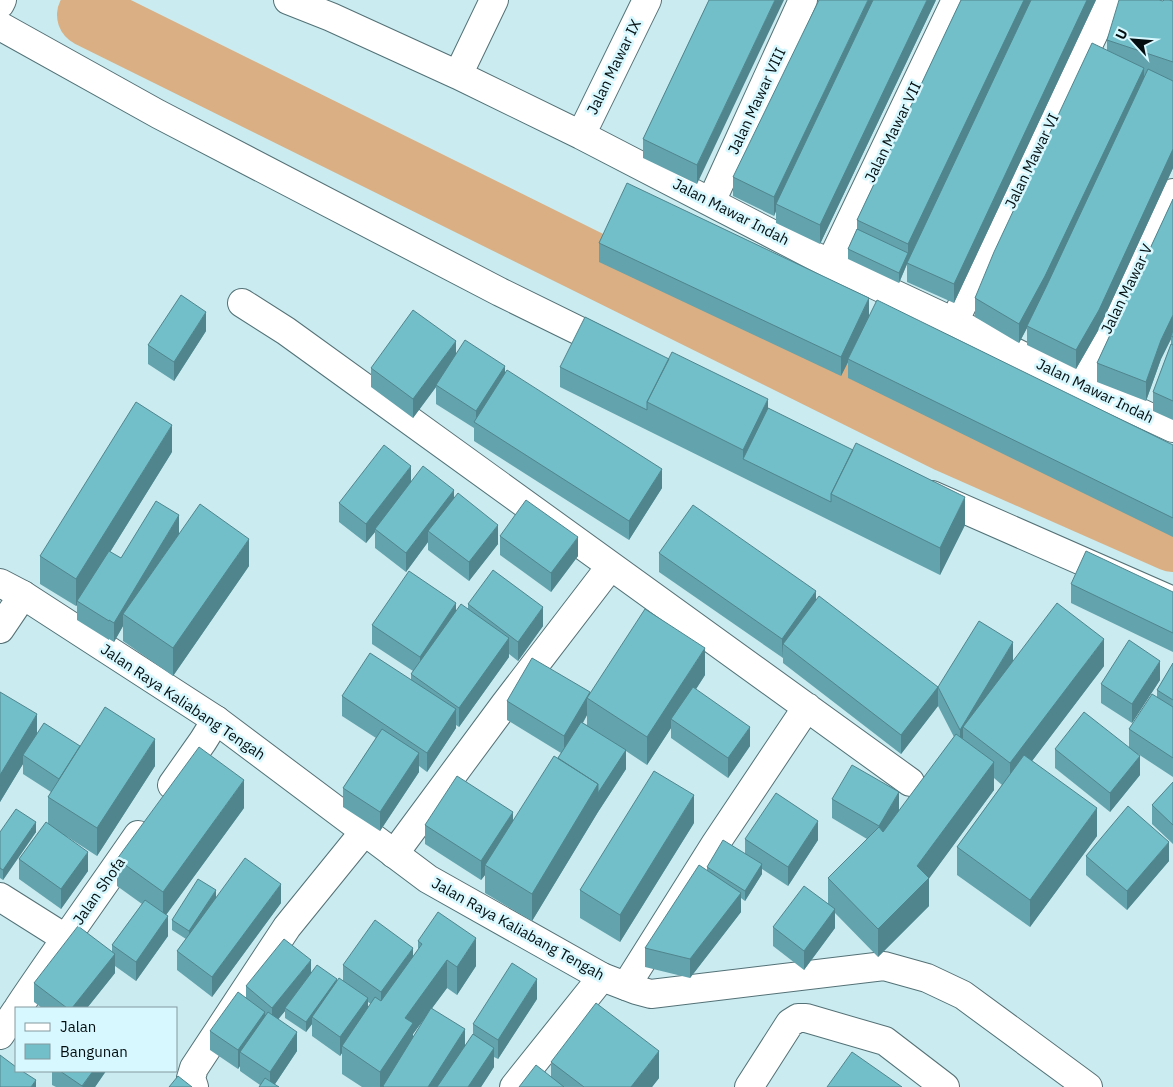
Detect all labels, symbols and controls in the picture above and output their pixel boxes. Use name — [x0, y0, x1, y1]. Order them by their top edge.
north arrow — [1108, 15, 1158, 65]
street label: Jalan Mawar IX — [582, 16, 645, 118]
text: U — [1111, 26, 1132, 43]
street label: Jalan Mawar VIII — [724, 44, 790, 157]
street label: Jalan Mawar VII — [860, 78, 925, 185]
street label: Jalan Mawar VI — [1000, 110, 1063, 211]
street label: Jalan Mawar Indah — [670, 174, 793, 249]
street label: Jalan Mawar V — [1097, 241, 1156, 337]
street label: Jalan Mawar Indah — [1033, 354, 1157, 427]
street label: Jalan Raya Kaliabang Tengah — [97, 639, 269, 764]
street label: Jalan Shofa — [68, 853, 129, 928]
street label: Jalan Raya Kaliabang Tengah — [429, 873, 608, 984]
legend — [15, 1007, 178, 1072]
text: Jalan — [60, 1017, 96, 1036]
text: Bangunan — [60, 1042, 128, 1061]

